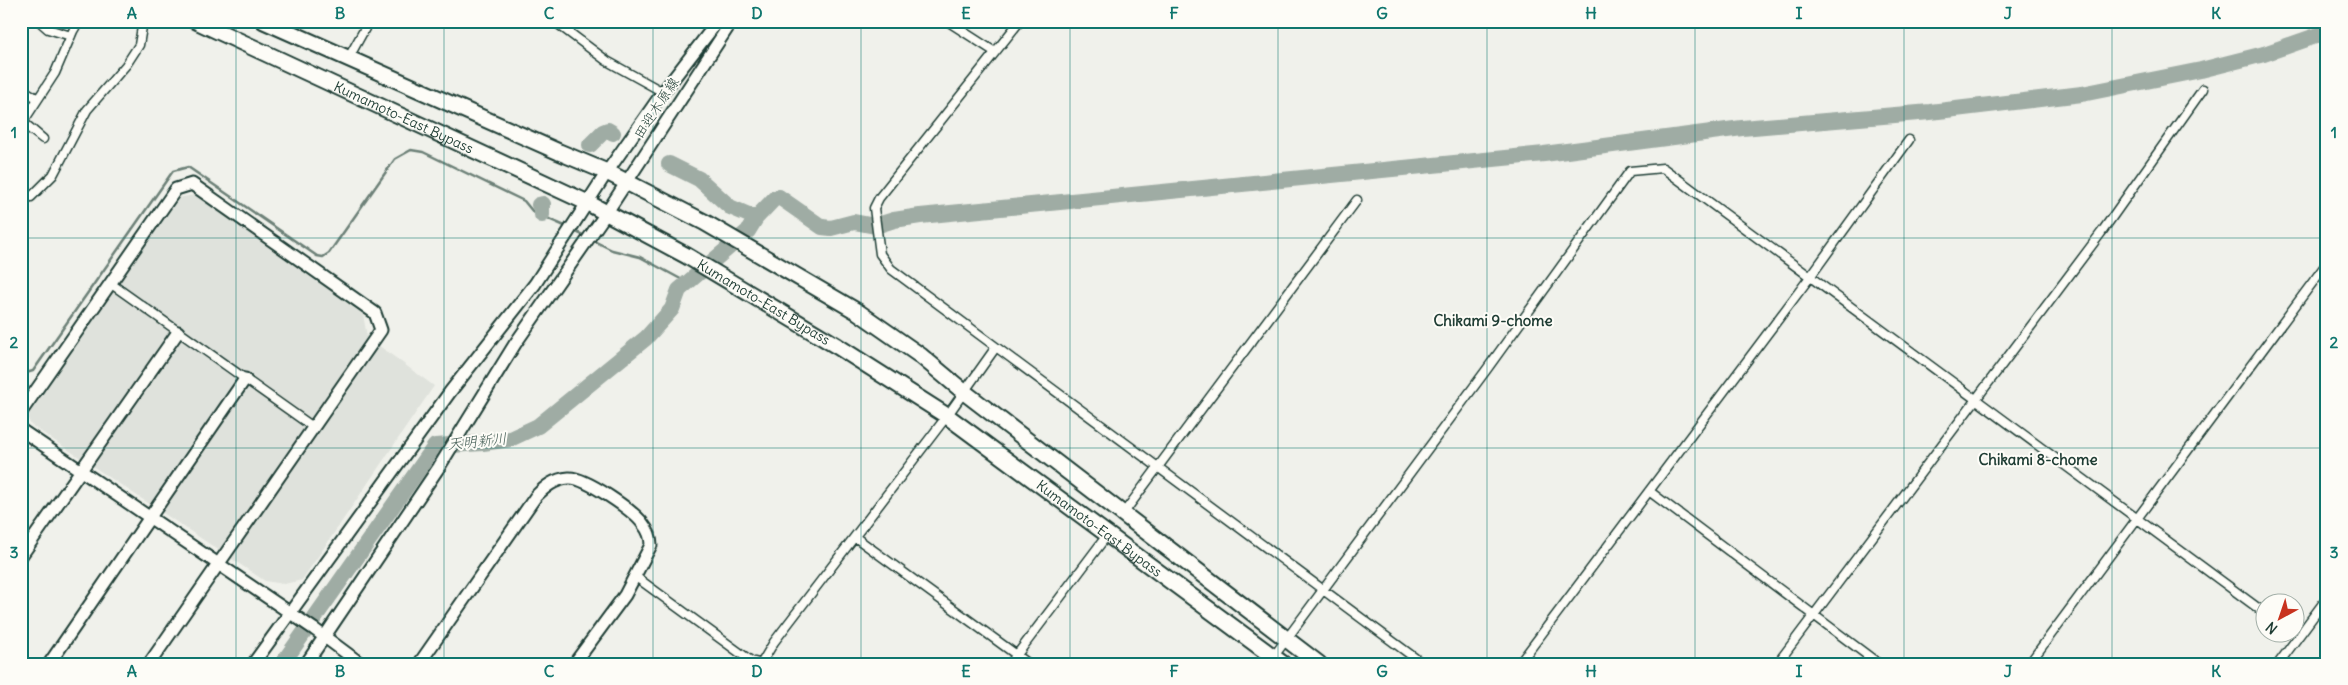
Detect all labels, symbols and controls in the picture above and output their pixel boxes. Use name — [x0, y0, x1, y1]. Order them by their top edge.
text: A — [127, 3, 137, 23]
text: B — [335, 3, 346, 23]
text: C — [544, 3, 555, 23]
text: D — [751, 3, 763, 23]
text: E — [961, 3, 971, 23]
text: F — [1169, 3, 1179, 23]
text: G — [1376, 3, 1388, 23]
text: H — [1585, 3, 1597, 23]
text: I — [1796, 3, 1803, 23]
text: J — [2004, 3, 2013, 23]
text: K — [2211, 3, 2221, 23]
street label: 田迎木原線 — [629, 74, 683, 142]
street label: Kumamoto-East Bypass — [331, 77, 476, 158]
text: 1 — [11, 122, 17, 142]
text: 1 — [2331, 122, 2337, 142]
street label: Kumamoto-East Bypass — [694, 255, 834, 349]
district label: Chikami 9-chome — [1433, 311, 1553, 330]
text: 2 — [10, 332, 19, 352]
text: 2 — [2330, 332, 2339, 352]
water label: 天明新川 — [446, 428, 508, 454]
district label: Chikami 8-chome — [1978, 450, 2098, 469]
street label: Kumamoto-East Bypass — [1033, 476, 1166, 581]
text: 3 — [9, 542, 19, 562]
text: 3 — [2329, 542, 2339, 562]
north arrow — [2256, 592, 2306, 642]
text: N — [2262, 618, 2281, 638]
text: A — [127, 661, 137, 681]
text: B — [335, 661, 346, 681]
text: C — [544, 661, 555, 681]
text: D — [751, 661, 763, 681]
text: E — [961, 661, 971, 681]
text: F — [1169, 661, 1179, 681]
text: G — [1376, 661, 1388, 681]
text: H — [1585, 661, 1597, 681]
text: I — [1796, 661, 1803, 681]
text: J — [2004, 661, 2013, 681]
text: K — [2211, 661, 2221, 681]

